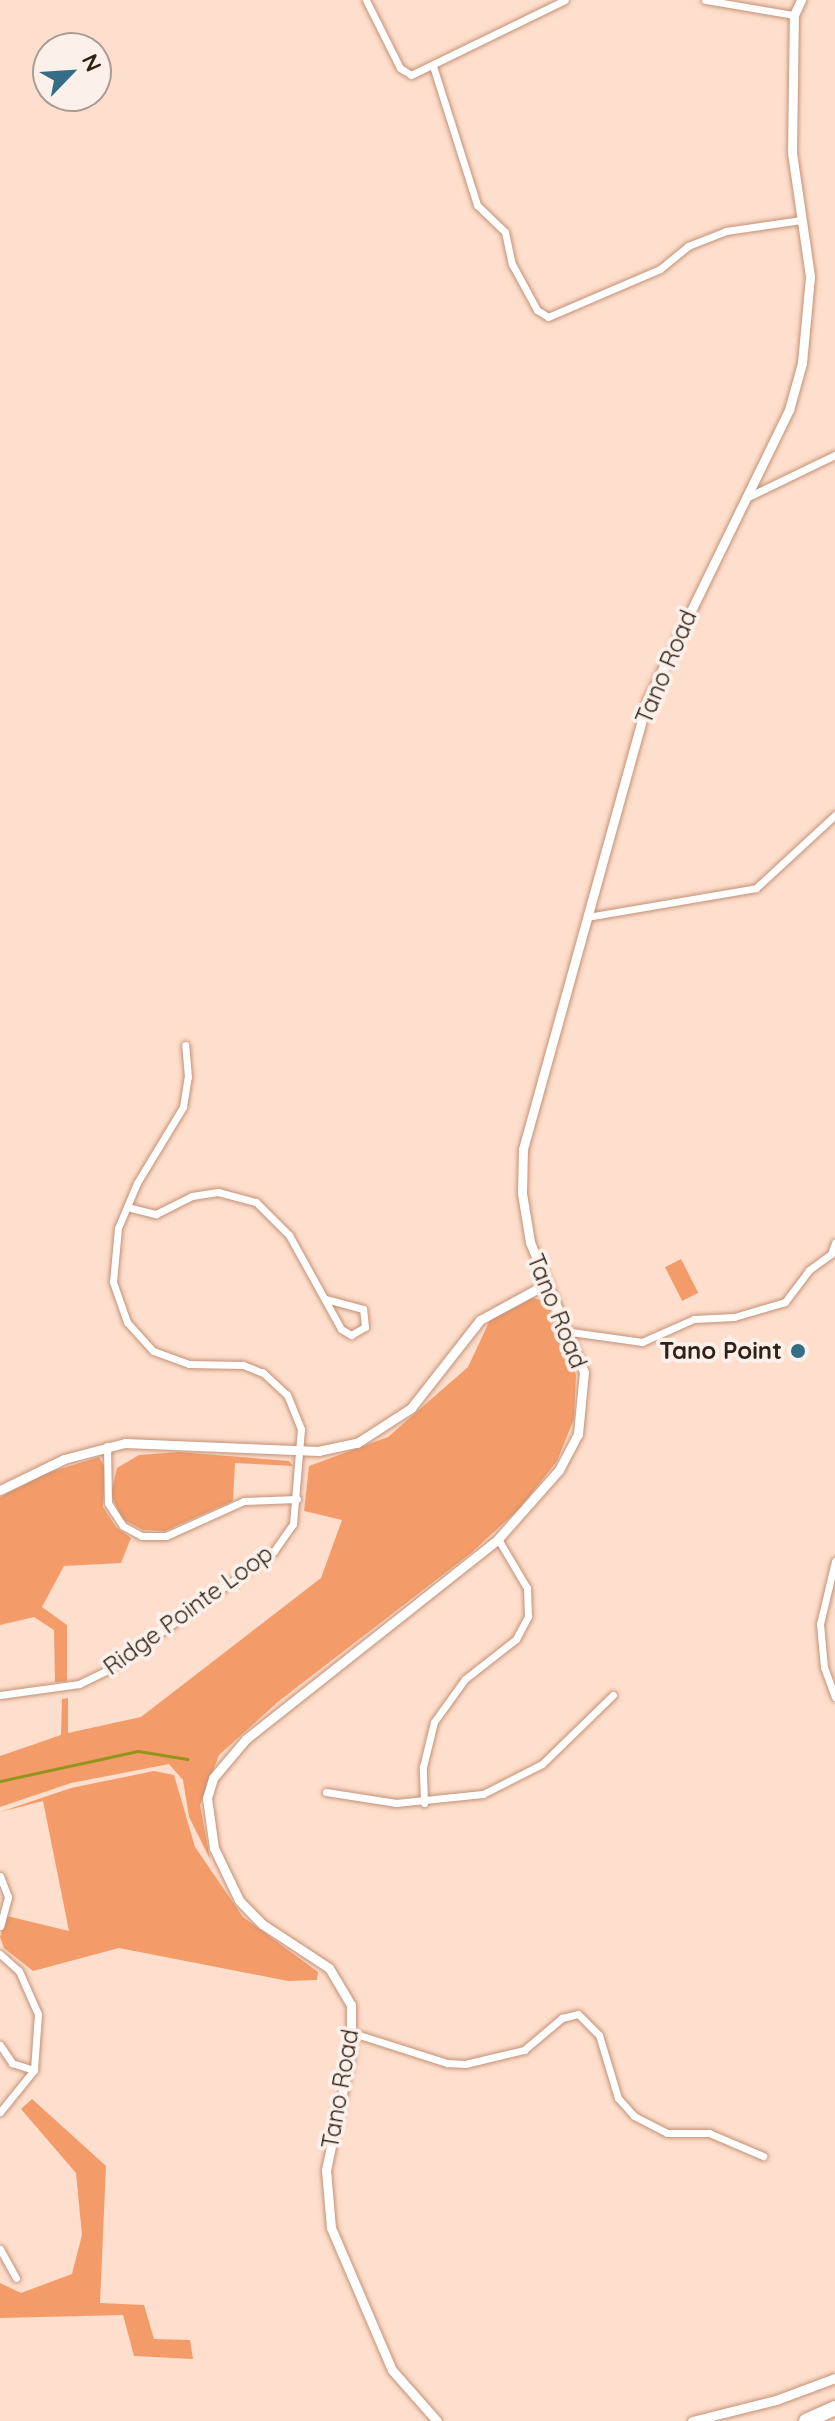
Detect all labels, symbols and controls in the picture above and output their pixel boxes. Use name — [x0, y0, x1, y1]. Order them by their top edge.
north arrow — [32, 32, 112, 112]
text: N — [76, 49, 108, 76]
street label: Tano Road — [629, 606, 703, 728]
street label: Tano Road — [521, 1249, 593, 1373]
place label: Tano Point — [659, 1337, 782, 1365]
marker: Tano Point — [789, 1342, 807, 1360]
street label: Ridge Pointe Loop — [98, 1539, 278, 1681]
street label: Tano Road — [315, 2027, 365, 2151]

